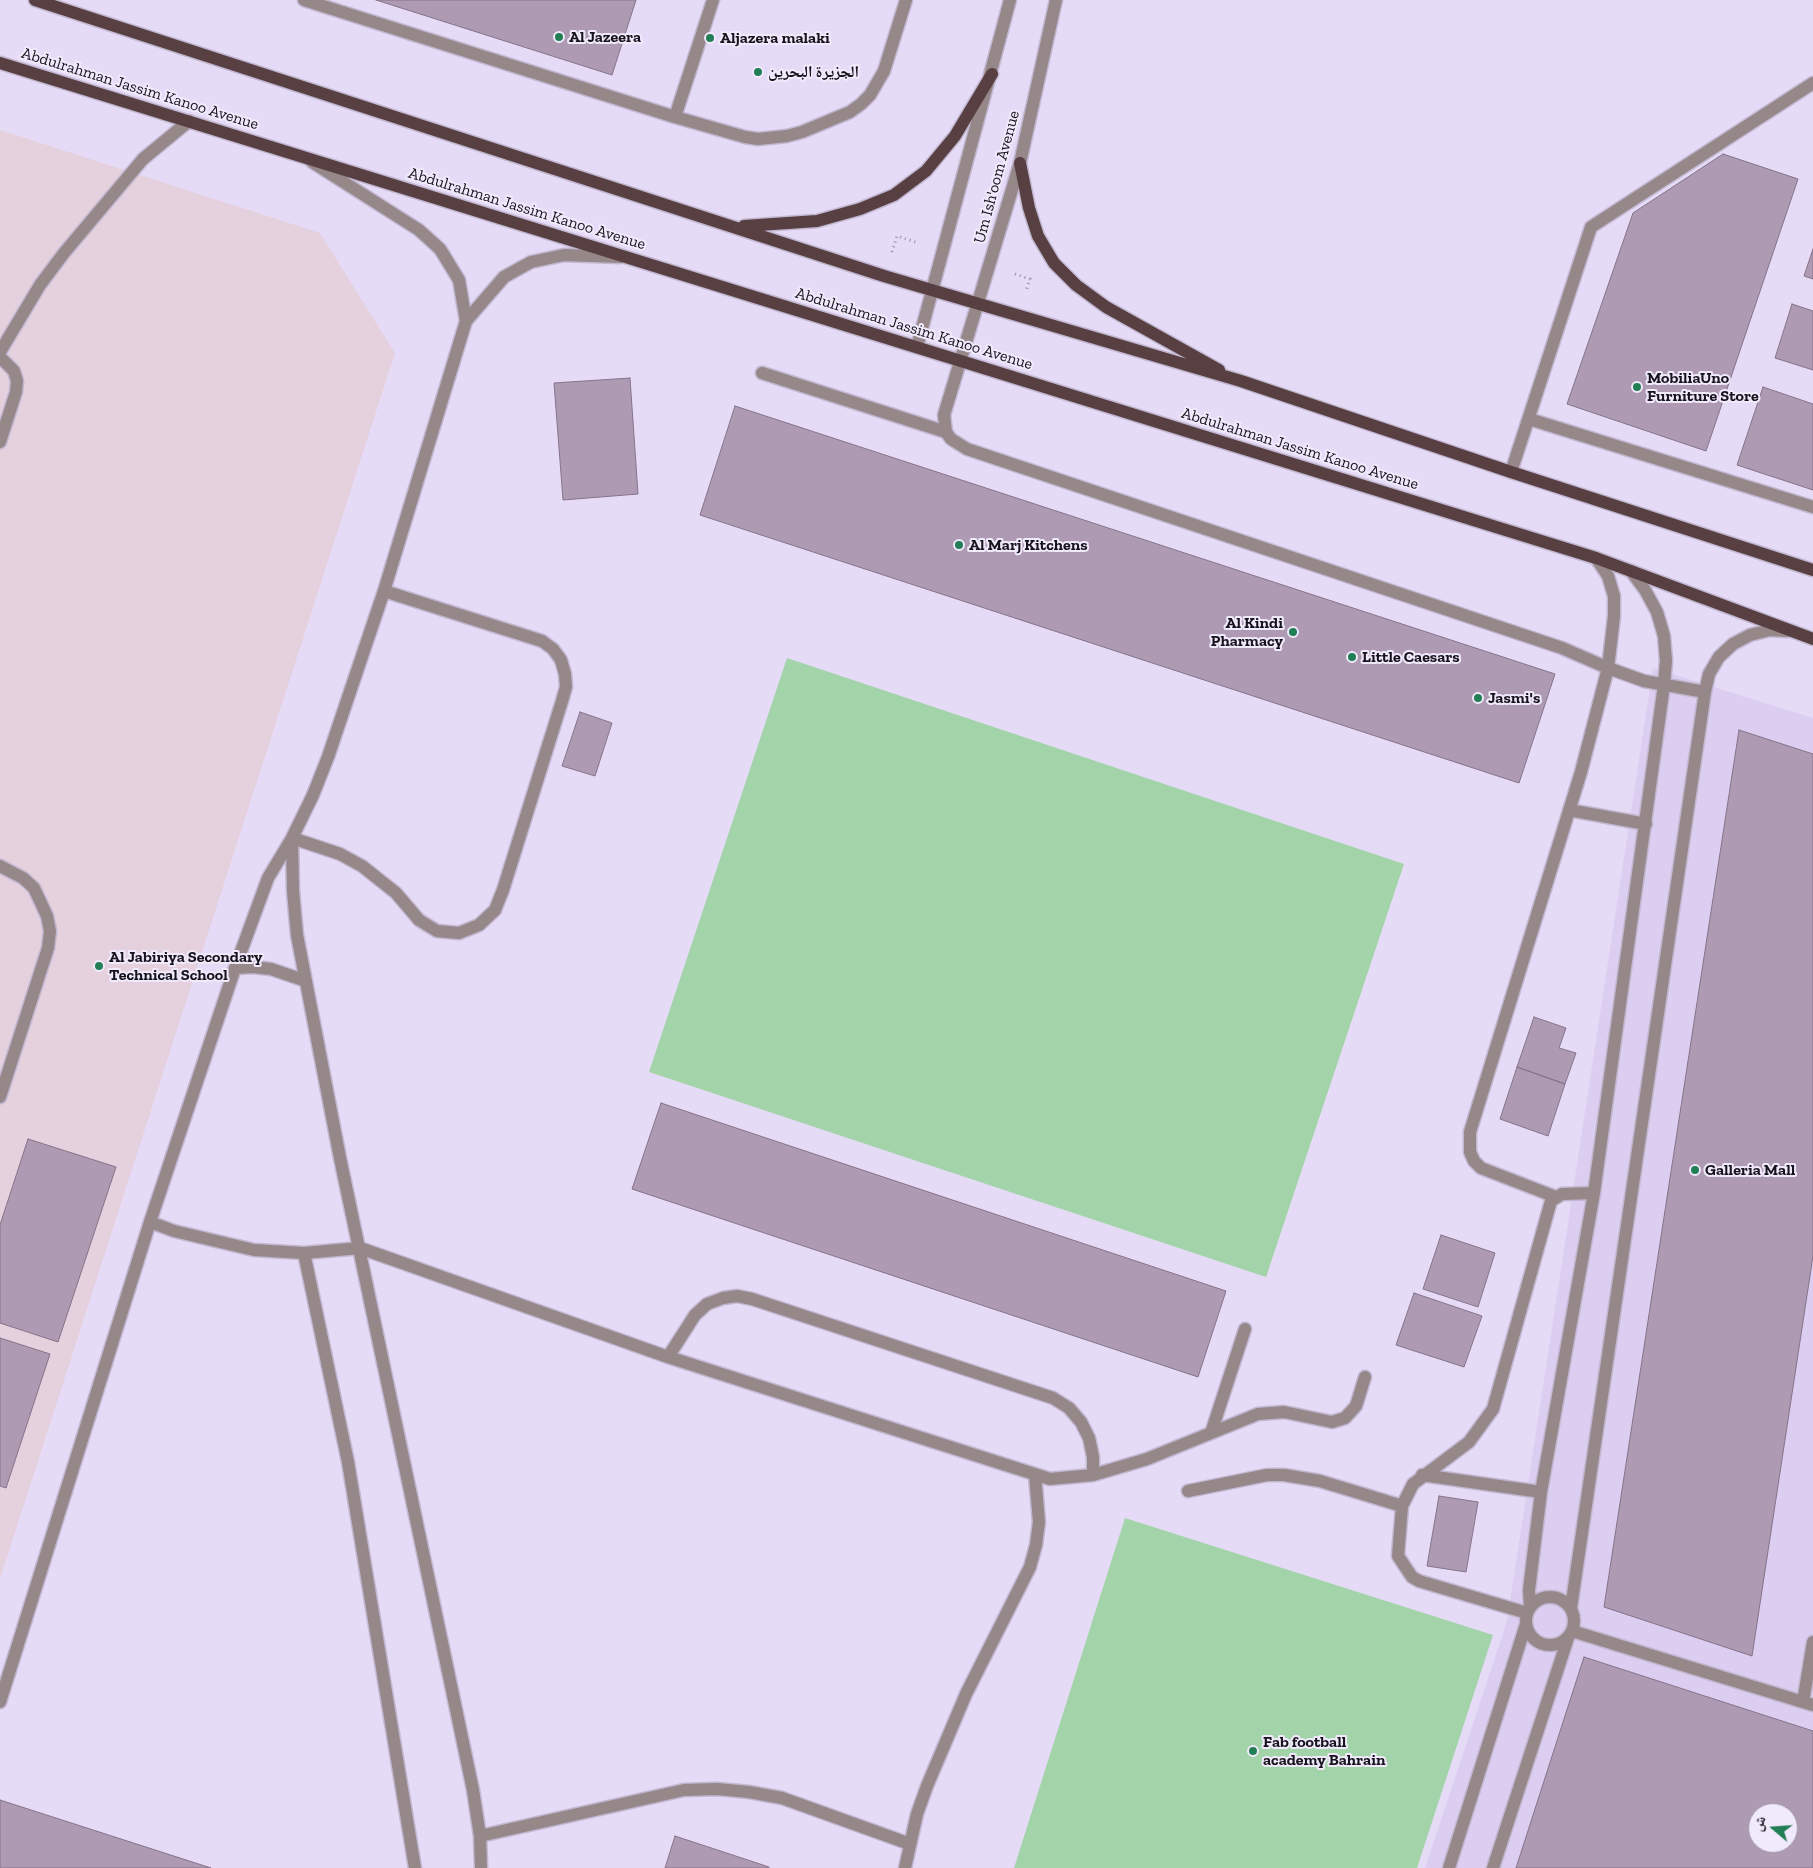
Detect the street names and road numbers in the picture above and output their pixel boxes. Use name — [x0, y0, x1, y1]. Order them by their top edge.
street label: Abdulrahman Jassim Kanoo Avenue — [19, 44, 261, 134]
street label: Um Ish'oom Avenue — [970, 108, 1024, 246]
street label: Abdulrahman Jassim Kanoo Avenue — [406, 164, 648, 254]
street label: Abdulrahman Jassim Kanoo Avenue — [793, 284, 1035, 374]
street label: Abdulrahman Jassim Kanoo Avenue — [1179, 404, 1421, 494]

